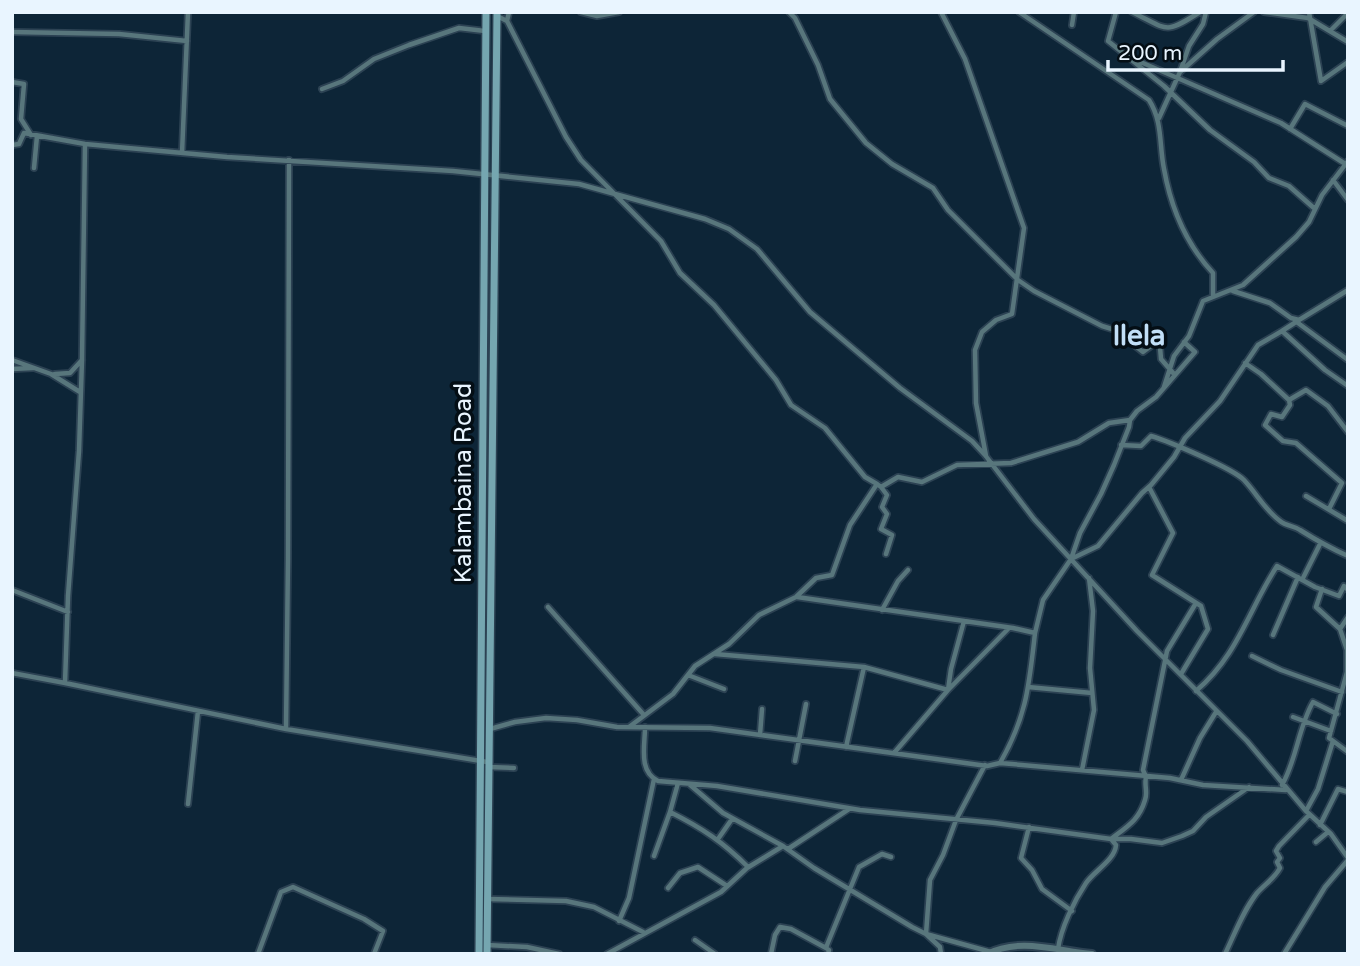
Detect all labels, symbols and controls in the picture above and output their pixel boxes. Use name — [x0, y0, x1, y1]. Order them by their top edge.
scale bar — [1108, 28, 1283, 72]
text: 200 m — [1118, 41, 1182, 66]
district label: Ilela — [1112, 319, 1166, 353]
street label: Kalambaina Road — [449, 383, 478, 583]

